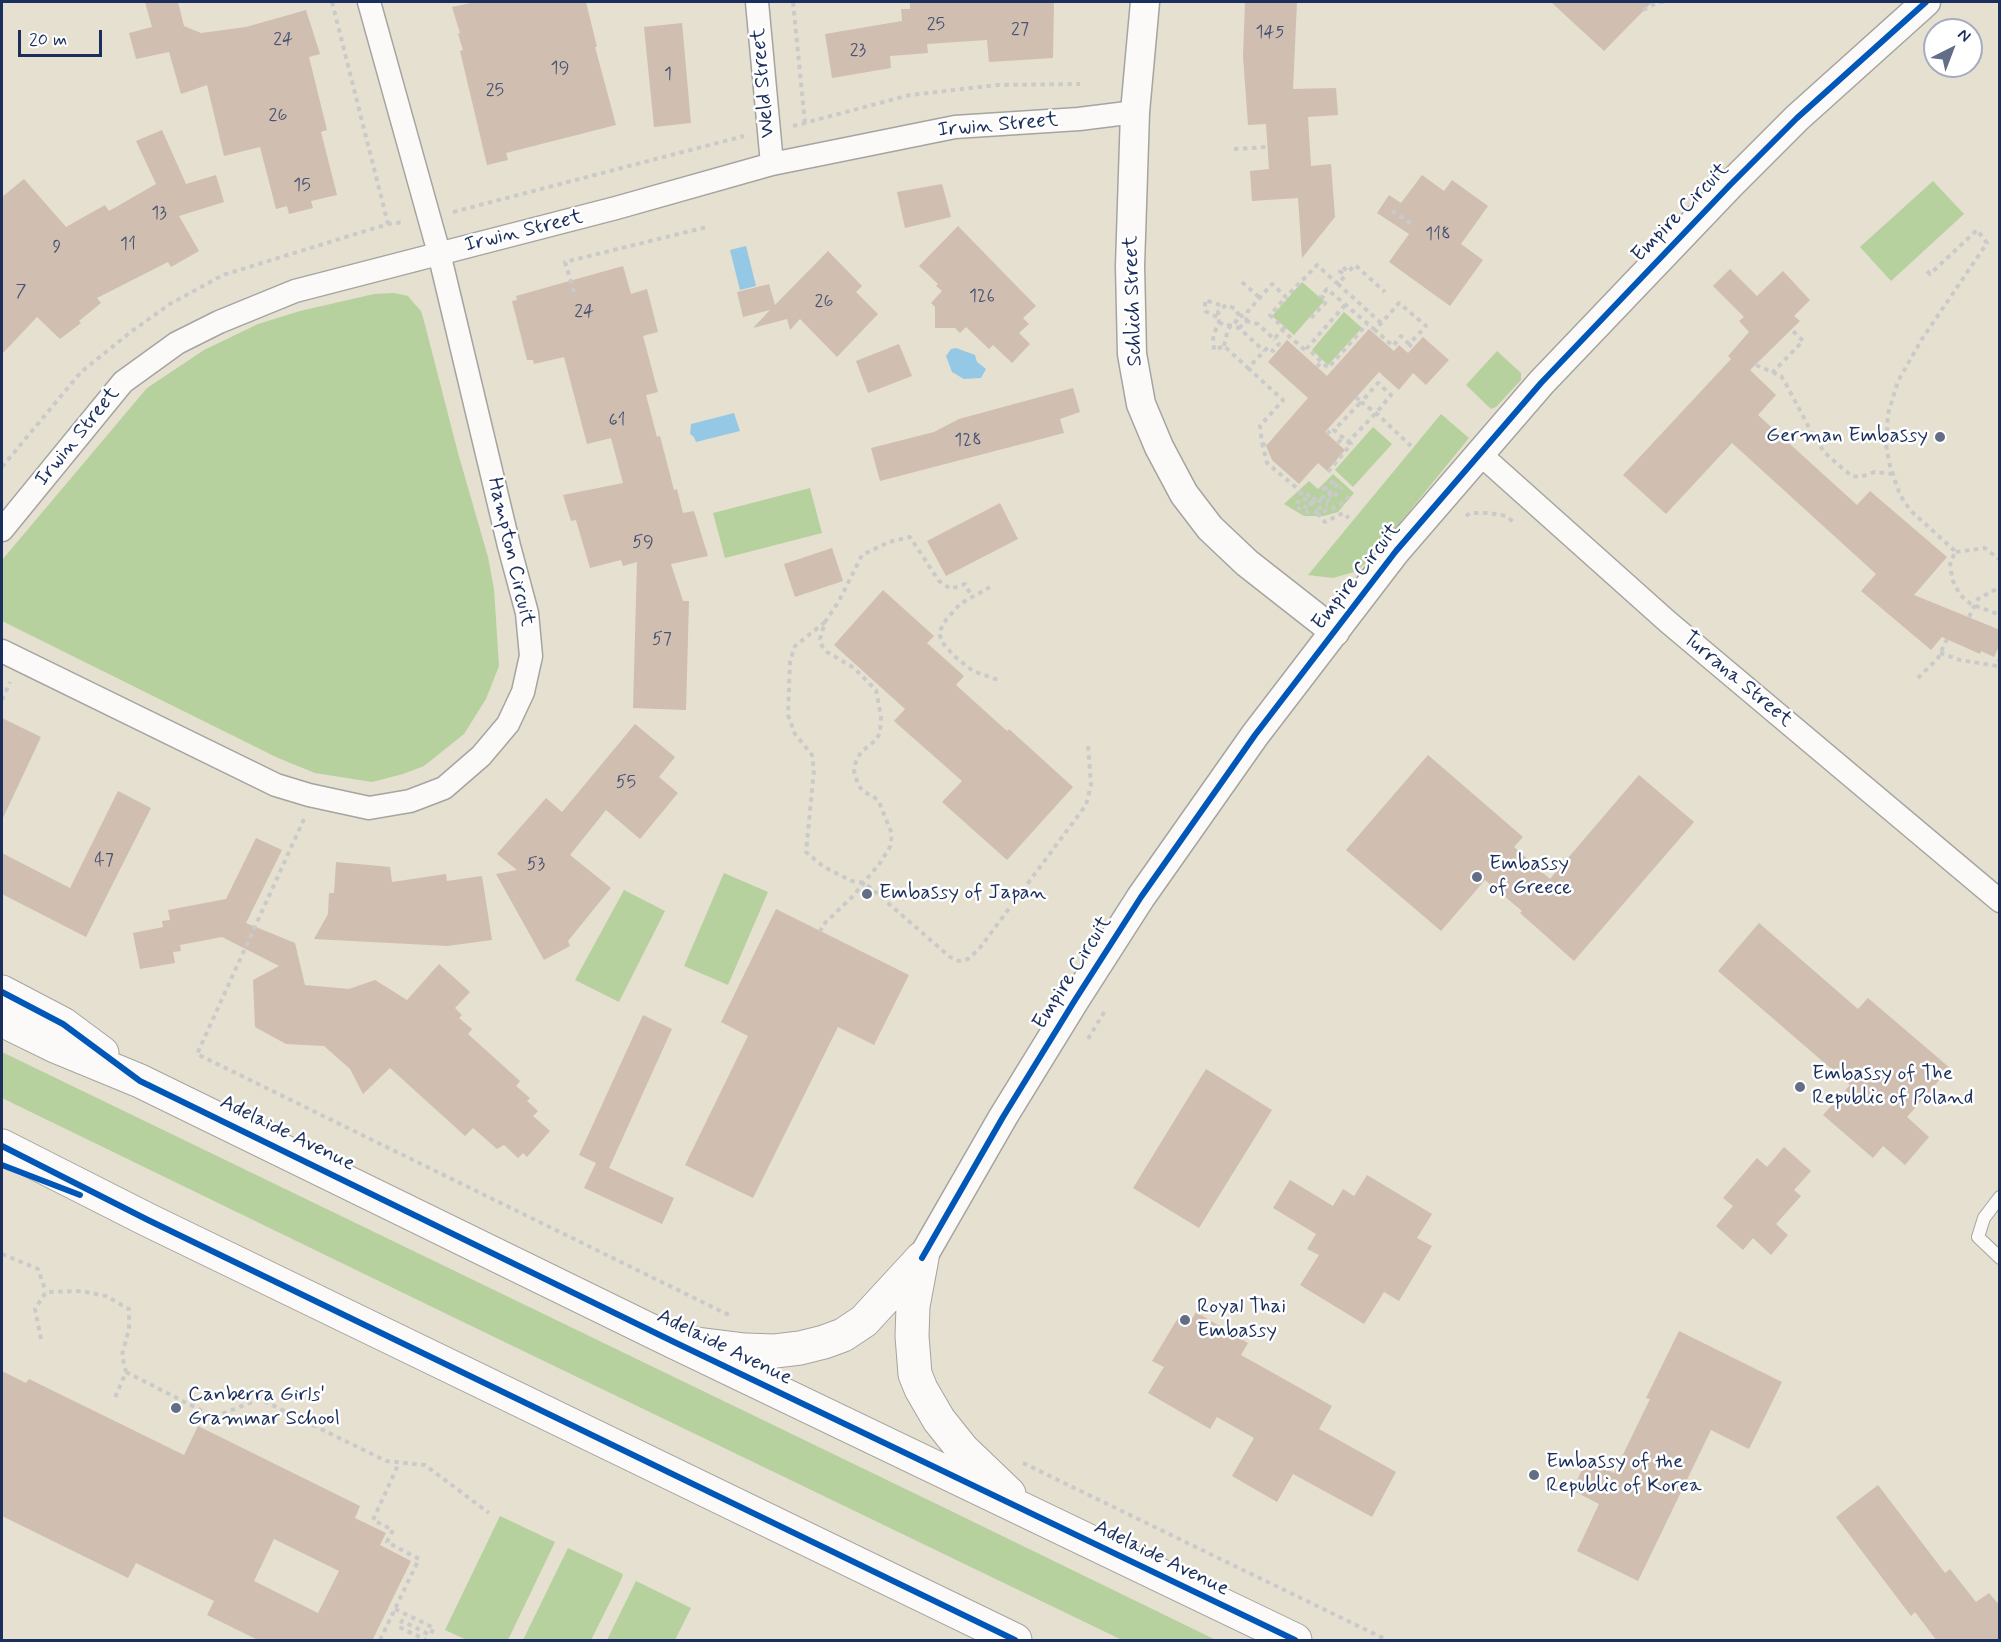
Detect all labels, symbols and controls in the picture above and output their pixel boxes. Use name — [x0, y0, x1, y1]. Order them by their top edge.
house number: 25 — [927, 14, 945, 36]
scale bar — [21, 18, 105, 56]
north arrow — [1923, 18, 1983, 78]
house number: 27 — [1011, 19, 1029, 41]
house number: 145 — [1256, 22, 1284, 44]
text: N — [1953, 24, 1975, 47]
street label: Weld Street — [747, 27, 781, 139]
text: 20 m — [29, 28, 67, 52]
house number: 24 — [273, 29, 293, 51]
house number: 23 — [850, 40, 866, 62]
house number: 19 — [551, 58, 569, 80]
house number: 1 — [664, 64, 672, 86]
house number: 25 — [486, 80, 504, 102]
house number: 26 — [269, 105, 287, 127]
street label: Irwin Street — [937, 108, 1059, 144]
street label: Empire Circuit — [1627, 158, 1735, 268]
house number: 15 — [293, 175, 311, 197]
house number: 13 — [151, 203, 167, 225]
street label: Irwin Street — [462, 205, 586, 259]
house number: 118 — [1425, 224, 1451, 246]
house number: 11 — [120, 234, 136, 256]
street label: Schlich Street — [1119, 235, 1149, 367]
house number: 9 — [53, 237, 61, 259]
house number: 7 — [16, 281, 26, 303]
house number: 126 — [969, 286, 995, 308]
house number: 26 — [815, 291, 833, 313]
house number: 24 — [574, 301, 594, 323]
street label: Irwin Street — [30, 382, 126, 492]
house number: 61 — [609, 410, 625, 432]
place label: German Embassy — [1766, 424, 1928, 450]
house number: 128 — [954, 430, 982, 452]
marker: German Embassy — [1933, 430, 1947, 444]
street label: Hampton Circuit — [481, 475, 539, 629]
street label: Empire Circuit — [1307, 518, 1407, 636]
house number: 59 — [632, 532, 654, 554]
street label: Turrana Street — [1677, 627, 1797, 733]
house number: 57 — [652, 629, 672, 651]
house number: 55 — [616, 772, 636, 794]
house number: 47 — [94, 850, 114, 872]
place label: Embassy of Greece — [1489, 852, 1572, 902]
house number: 53 — [527, 854, 545, 876]
marker: Embassy of Greece — [1470, 870, 1484, 884]
place label: Embassy of Japan — [879, 881, 1046, 907]
marker: Embassy of Japan — [860, 887, 874, 901]
street label: Empire Circuit — [1028, 911, 1118, 1035]
place label: Embassy of The Republic of Poland — [1812, 1062, 1973, 1112]
marker: Embassy of The Republic of Poland — [1793, 1080, 1807, 1094]
street label: Adelaide Avenue — [215, 1090, 359, 1178]
place label: Royal Thai Embassy — [1197, 1295, 1286, 1345]
street label: Adelaide Avenue — [652, 1304, 796, 1392]
marker: Royal Thai Embassy — [1178, 1313, 1192, 1327]
place label: Canberra Girls' Grammar School — [188, 1383, 340, 1433]
marker: Canberra Girls' Grammar School — [169, 1401, 183, 1415]
place label: Embassy of the Republic of Korea — [1546, 1450, 1701, 1500]
marker: Embassy of the Republic of Korea — [1527, 1468, 1541, 1482]
street label: Adelaide Avenue — [1089, 1515, 1233, 1603]

